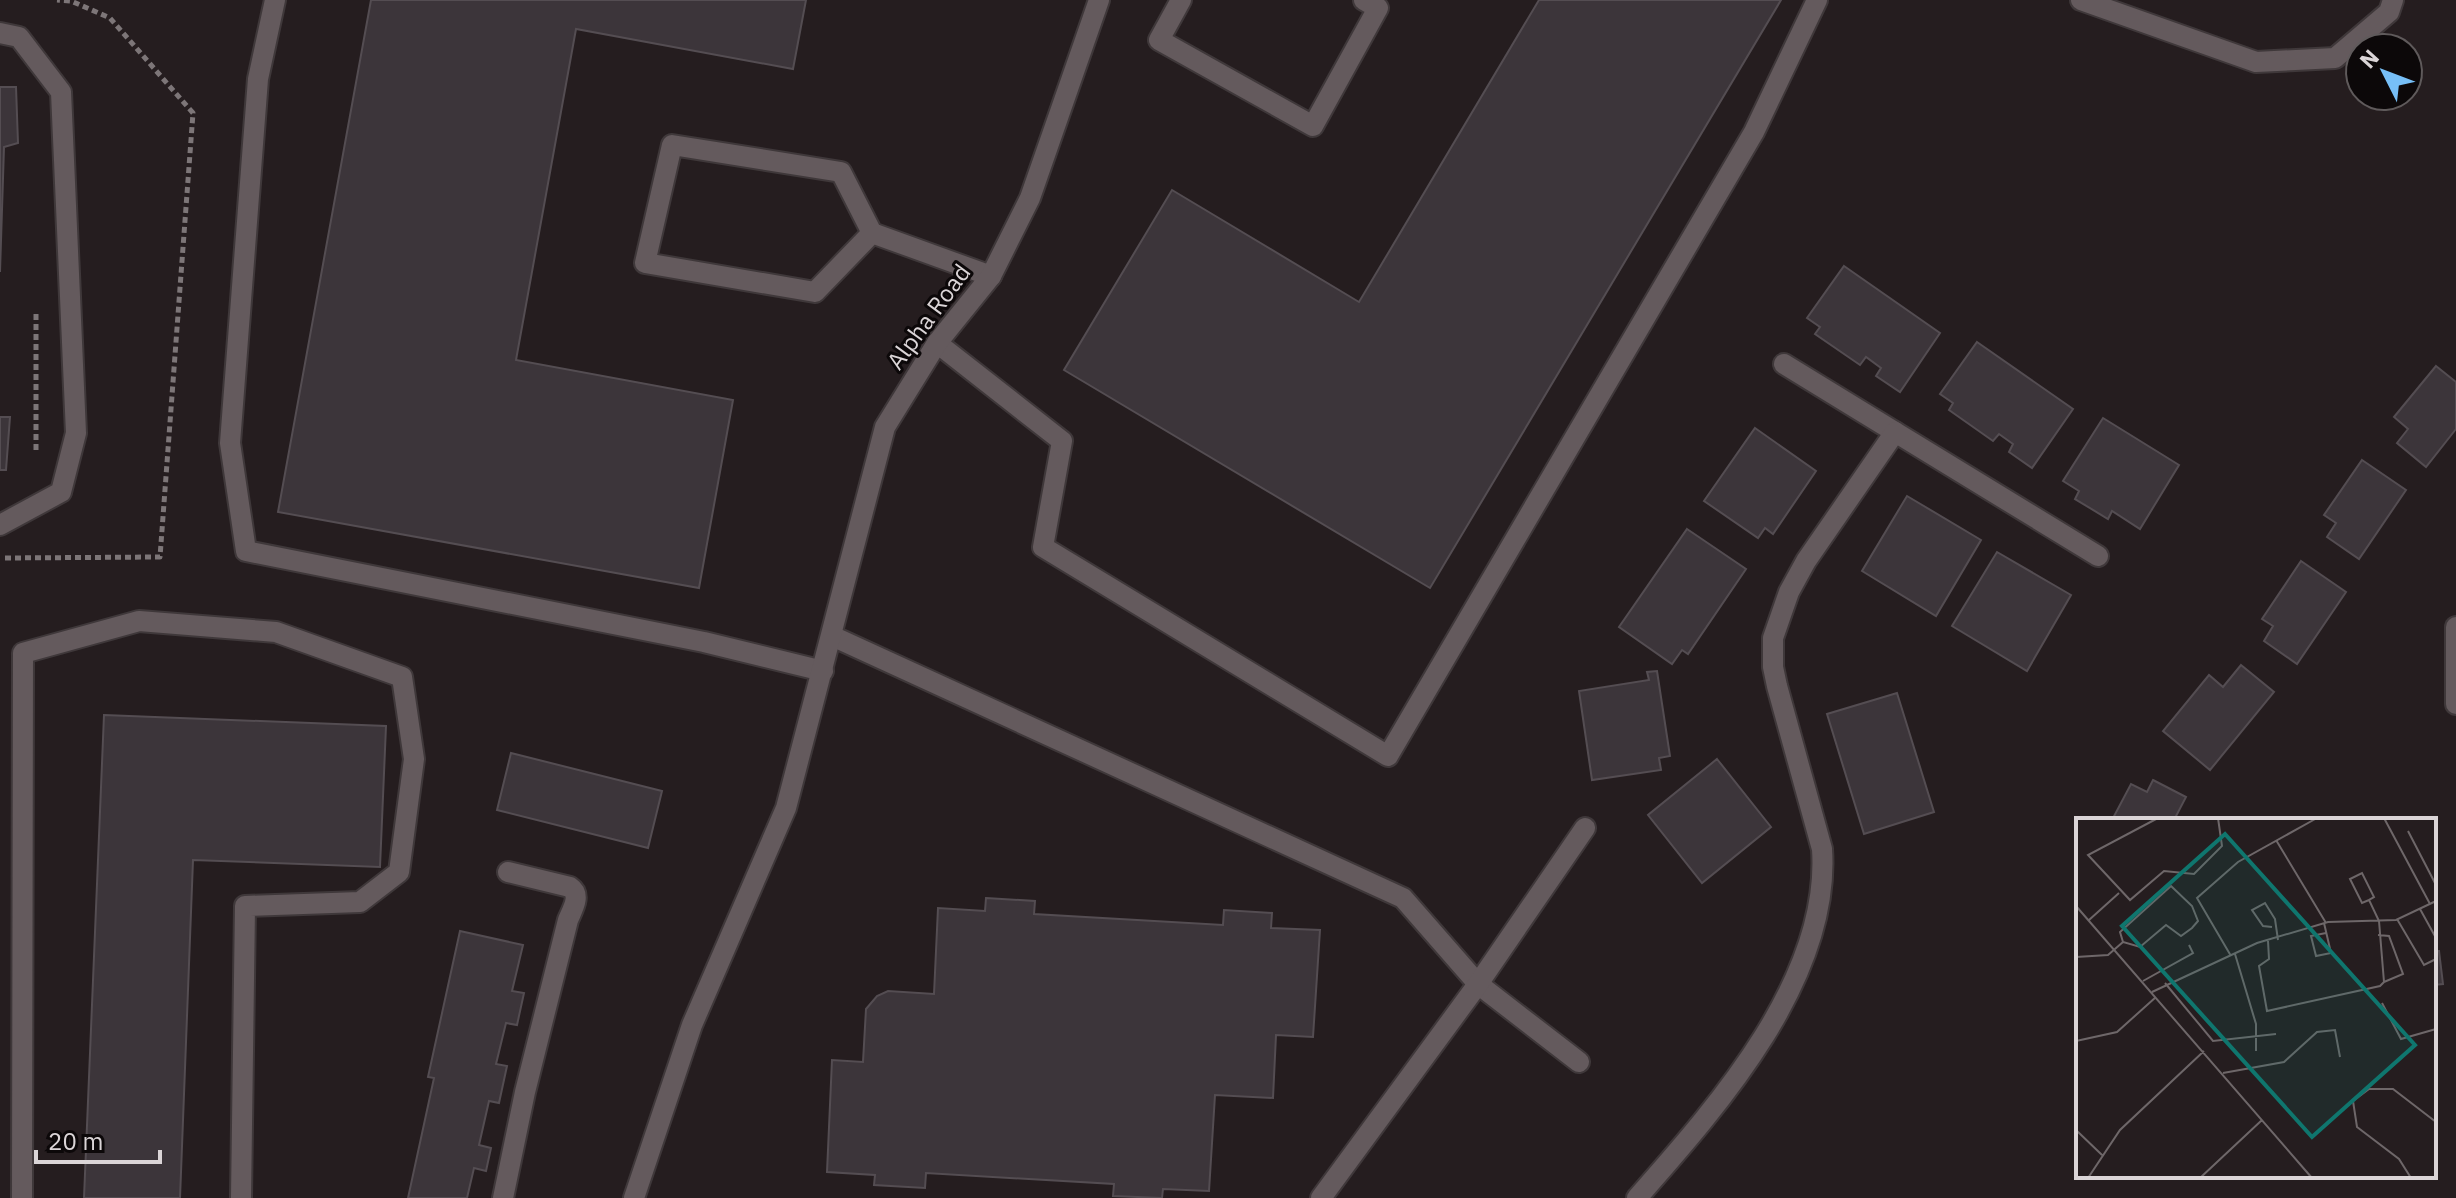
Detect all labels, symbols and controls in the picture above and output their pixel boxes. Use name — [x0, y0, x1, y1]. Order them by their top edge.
north arrow — [2344, 32, 2424, 112]
text: N — [2353, 43, 2385, 74]
street label: Alpha Road — [879, 257, 977, 376]
inset map — [2076, 818, 2436, 1178]
scale bar — [36, 1114, 160, 1164]
text: 20 m — [48, 1125, 103, 1157]

